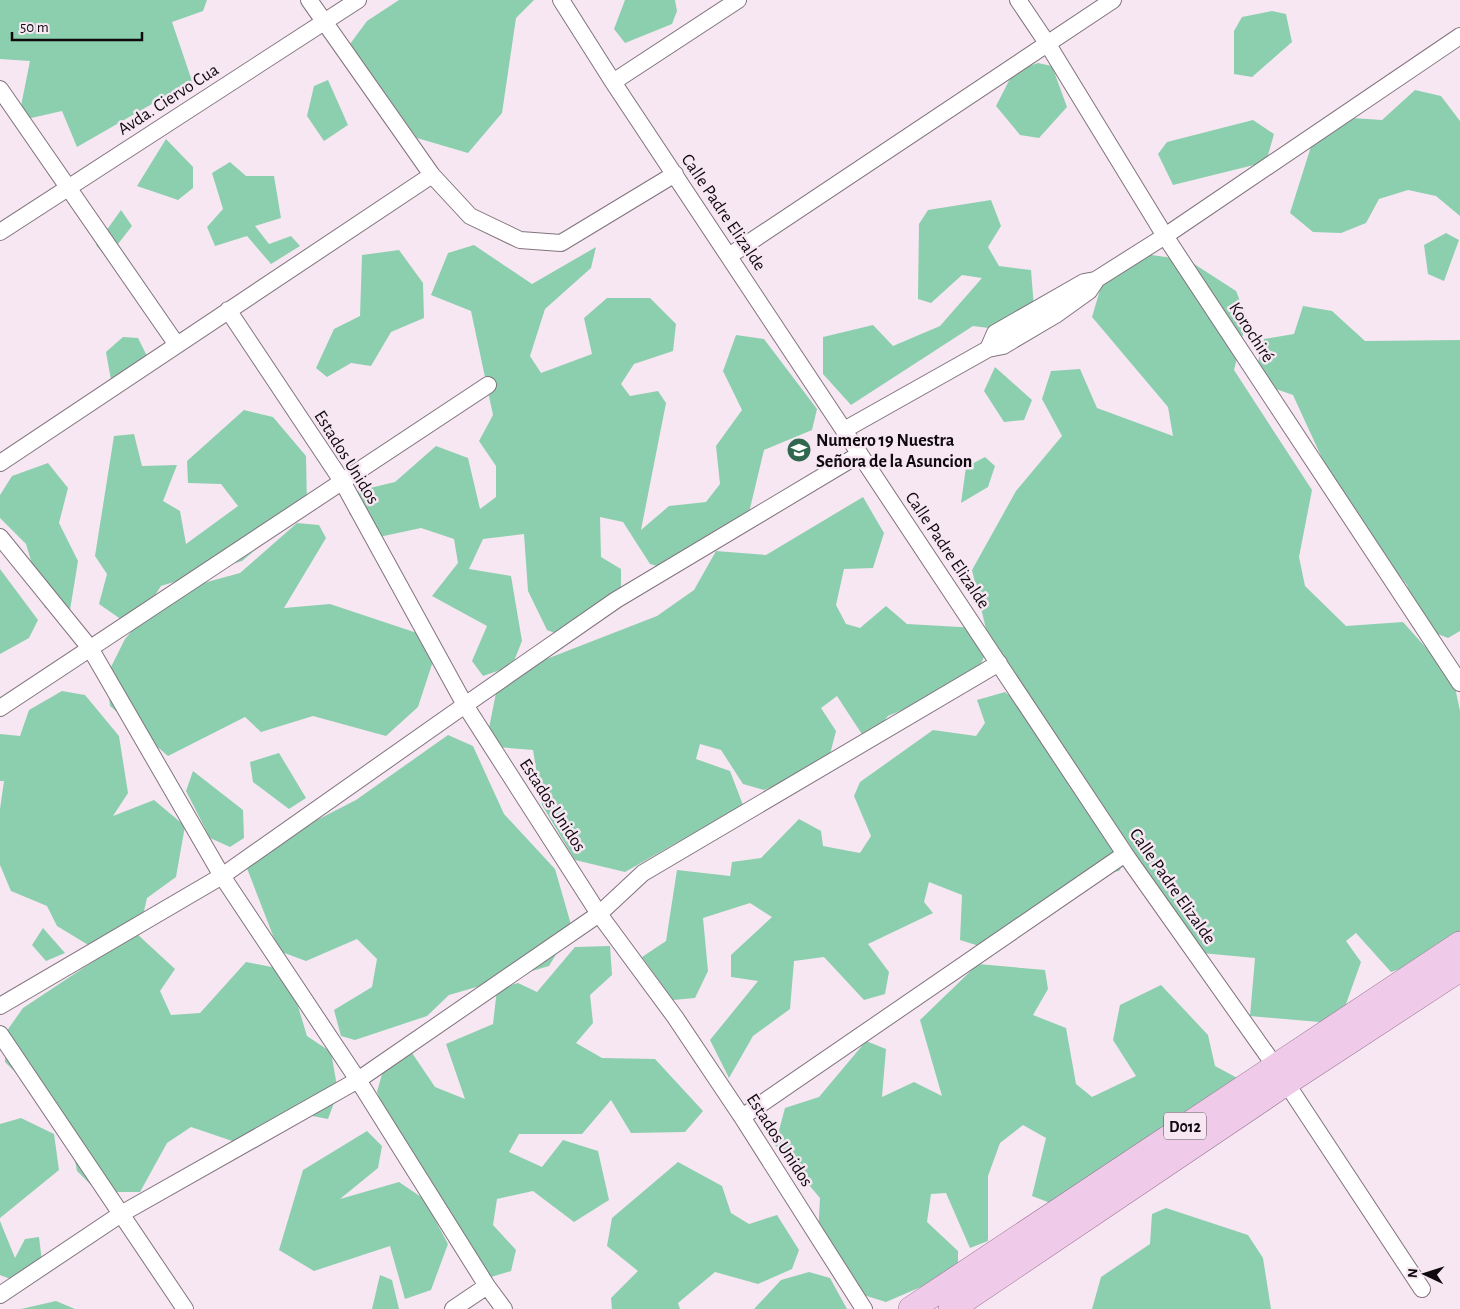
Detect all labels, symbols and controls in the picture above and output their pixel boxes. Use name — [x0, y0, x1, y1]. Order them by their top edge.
scale bar — [12, 10, 142, 42]
text: 50 m — [20, 20, 49, 35]
street label: Avda. Ciervo Cua — [115, 61, 222, 139]
street label: Calle Padre Elizalde — [677, 151, 769, 274]
street label: Korochiré — [1225, 299, 1277, 366]
street label: Estados Unidos — [310, 408, 382, 507]
place label: Numero 19 Nuestra Señora de la Asuncion — [816, 432, 972, 471]
school or university icon: Numero 19 Nuestra Señora de la Asuncion — [786, 437, 812, 463]
street label: Calle Padre Elizalde — [901, 489, 993, 612]
street label: Estados Unidos — [516, 756, 589, 855]
street label: Calle Padre Elizalde — [1126, 825, 1219, 948]
street label: Estados Unidos — [743, 1091, 816, 1190]
road number: D012 — [1164, 1112, 1206, 1140]
north arrow — [1400, 1249, 1450, 1299]
text: N — [1406, 1268, 1420, 1279]

